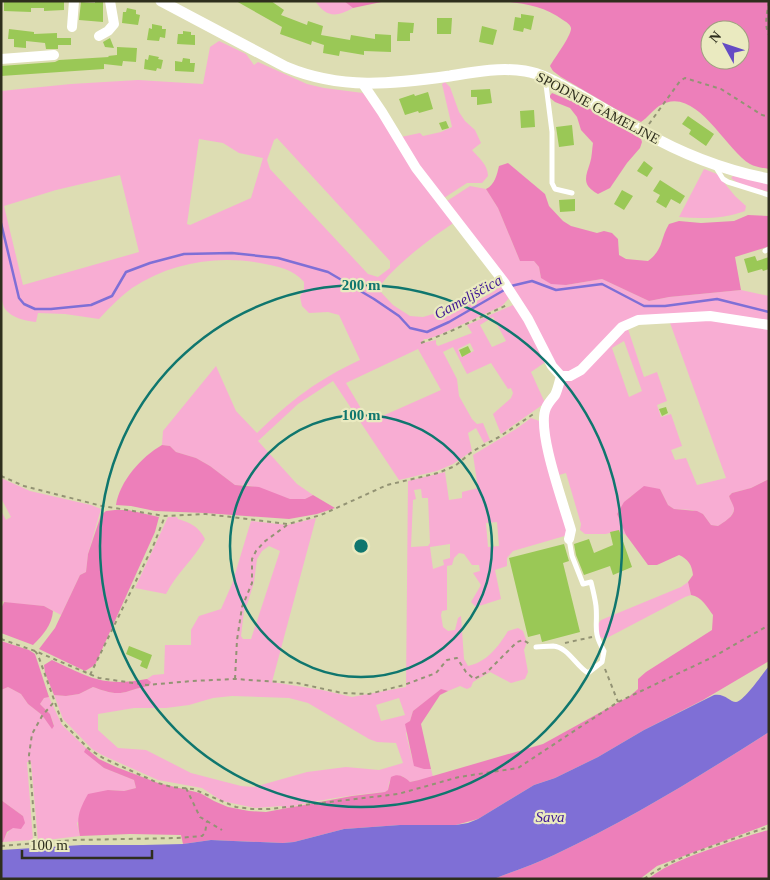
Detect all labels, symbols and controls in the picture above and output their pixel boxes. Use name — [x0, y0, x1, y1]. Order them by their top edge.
north arrow — [700, 20, 750, 70]
text: N — [706, 28, 724, 46]
street label: SPODNJE GAMELJNE — [534, 69, 662, 147]
water label: Gameljščica — [431, 272, 505, 322]
text: 200 m — [342, 277, 381, 293]
text: 100 m — [342, 407, 381, 423]
centre of rings — [352, 537, 370, 555]
water label: Sava — [535, 809, 565, 825]
scale bar — [22, 828, 152, 860]
text: 100 m — [30, 837, 68, 853]

